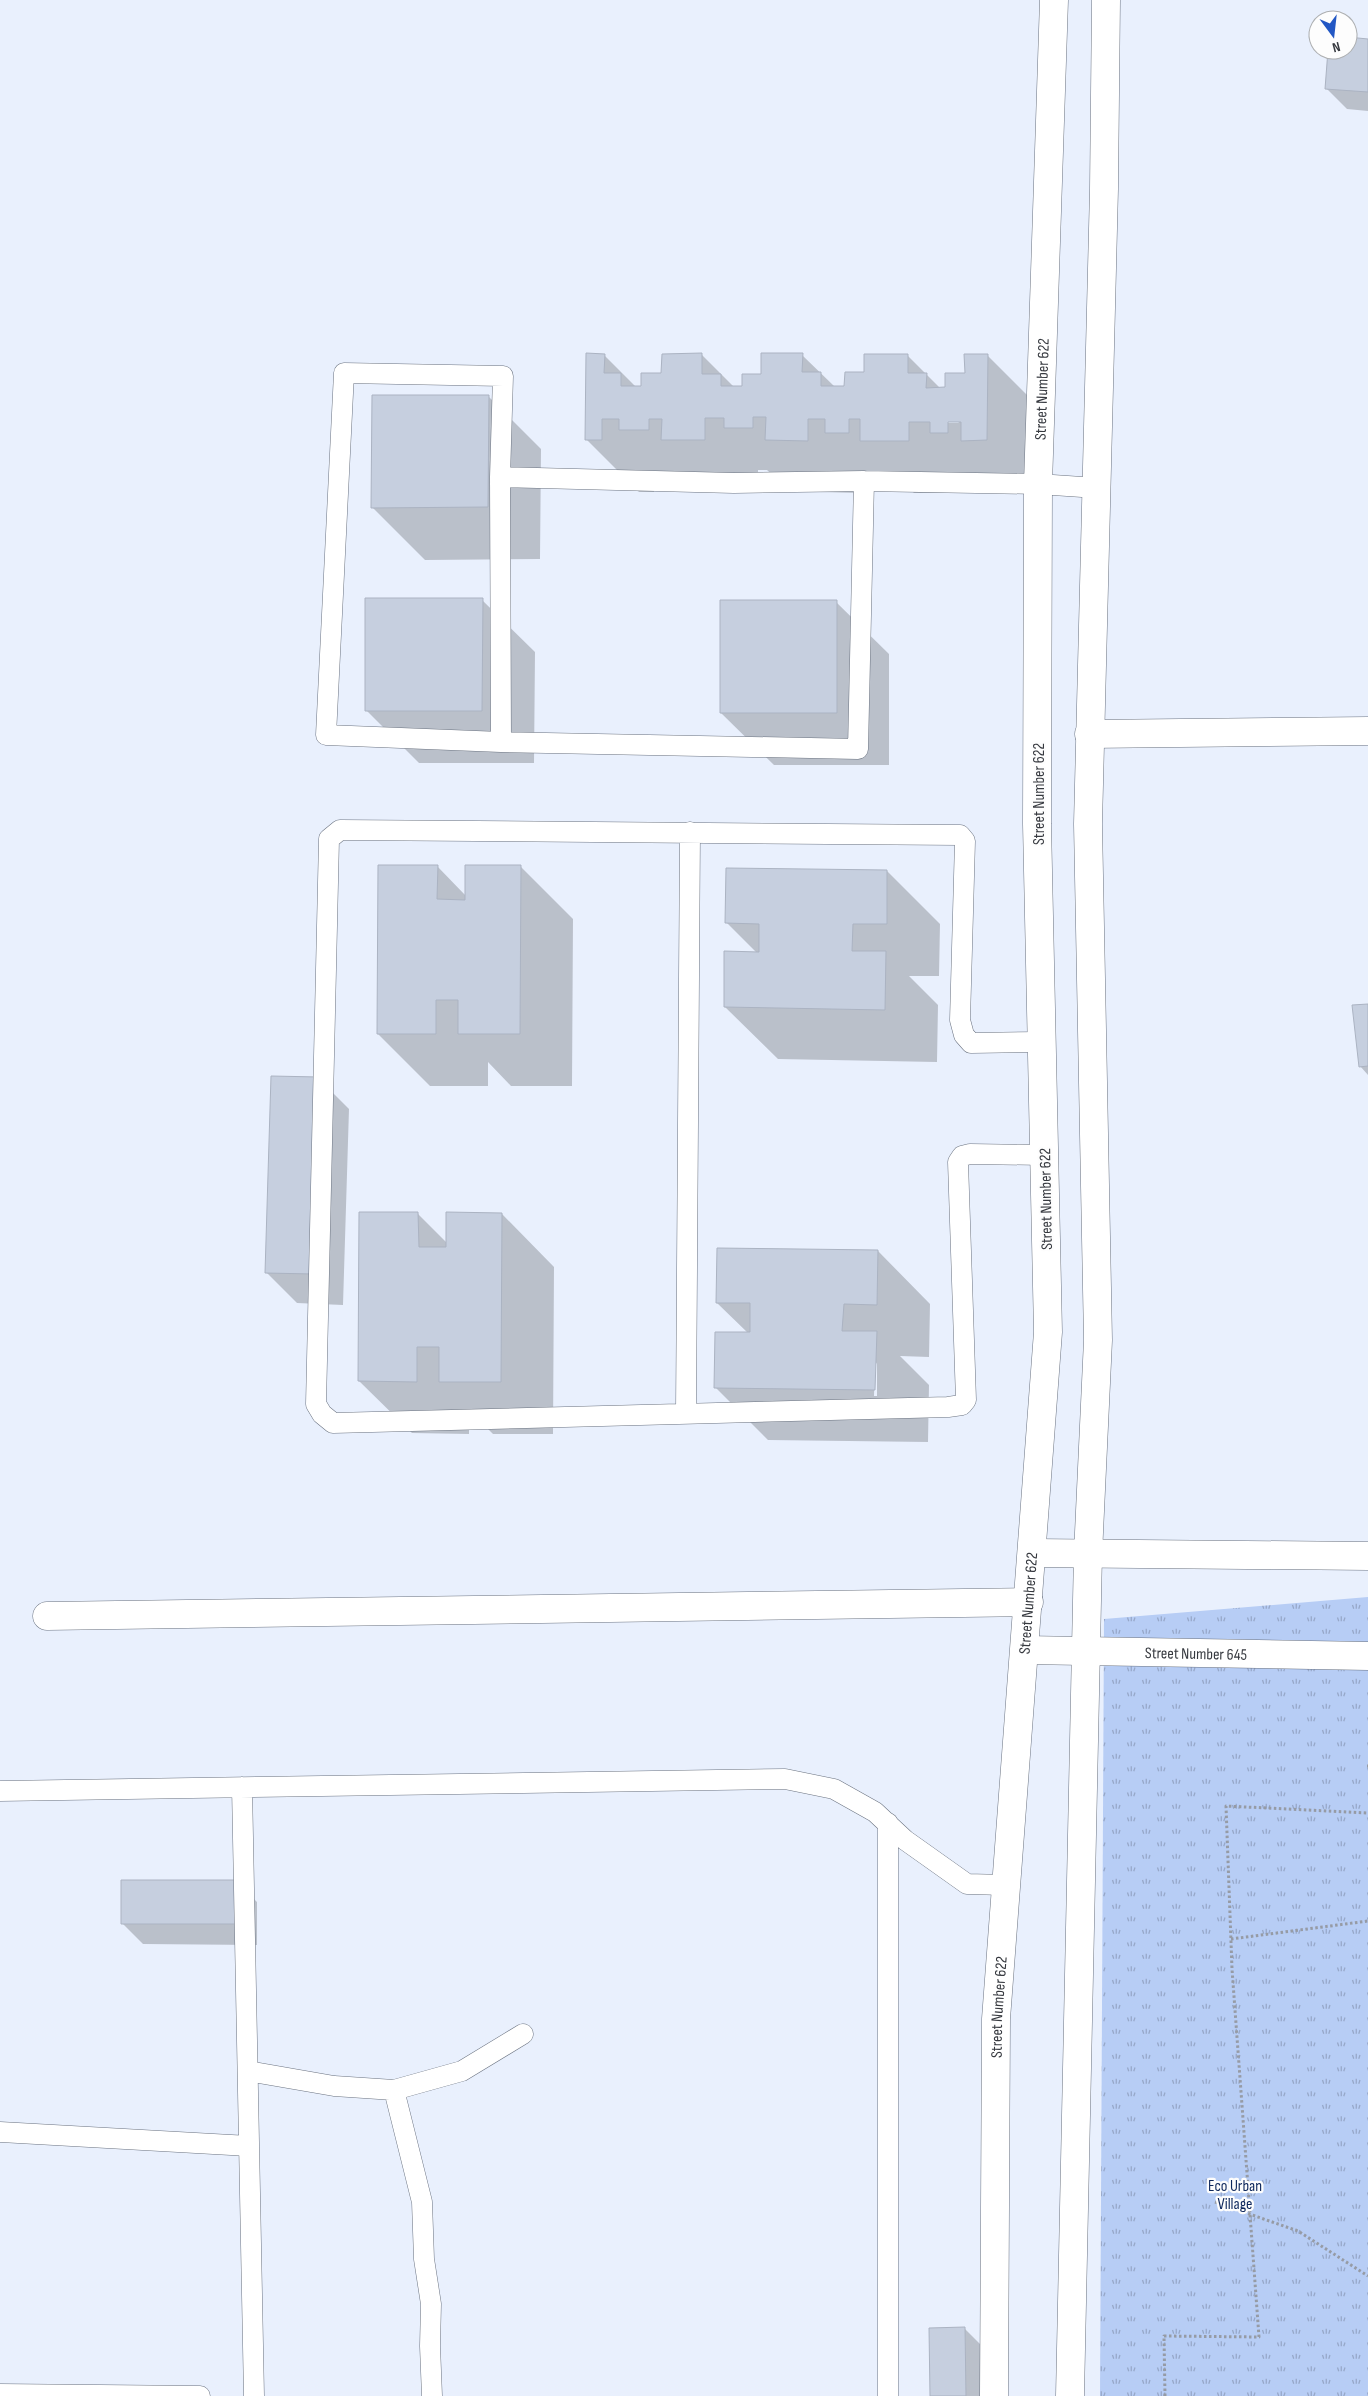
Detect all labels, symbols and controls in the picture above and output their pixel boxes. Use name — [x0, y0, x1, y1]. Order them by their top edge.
north arrow — [1308, 10, 1358, 60]
text: N — [1330, 38, 1342, 56]
street label: Street Number 622 — [1031, 338, 1054, 441]
street label: Street Number 622 — [1030, 743, 1049, 845]
street label: Street Number 622 — [1036, 1148, 1057, 1250]
street label: Street Number 622 — [1016, 1552, 1042, 1655]
street label: Street Number 645 — [1145, 1644, 1247, 1665]
street label: Street Number 622 — [988, 1956, 1012, 2058]
park label: Eco Urban Village — [1208, 2177, 1262, 2214]

